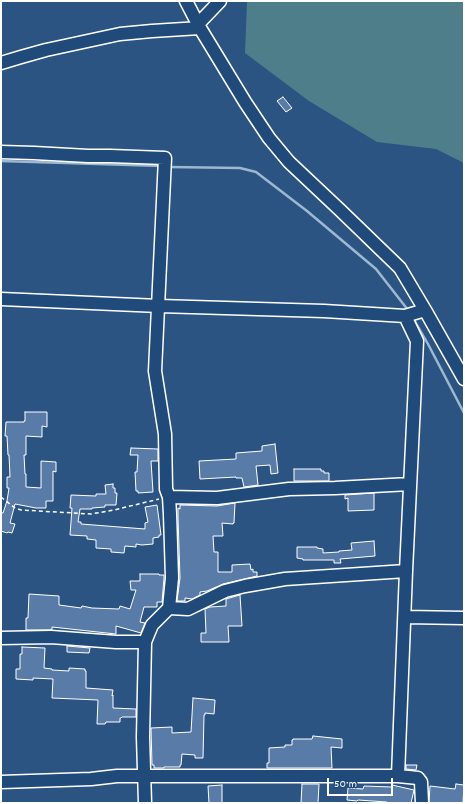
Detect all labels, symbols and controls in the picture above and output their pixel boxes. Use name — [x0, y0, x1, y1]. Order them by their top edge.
scale bar — [329, 770, 395, 796]
text: 50 m — [334, 776, 357, 793]

